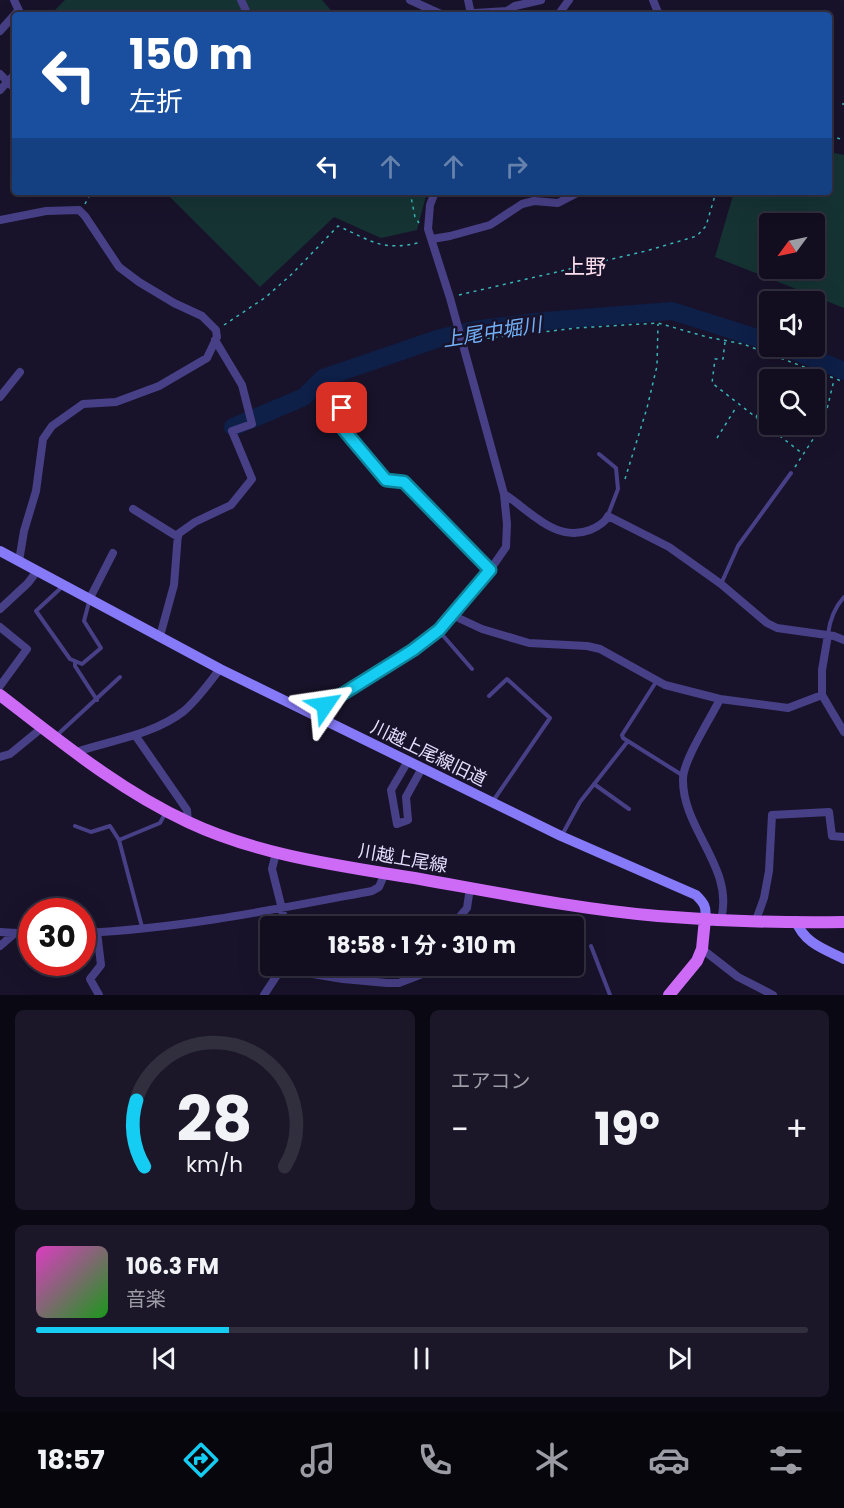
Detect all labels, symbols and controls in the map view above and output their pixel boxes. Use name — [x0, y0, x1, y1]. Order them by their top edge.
text: 150 m — [129, 25, 253, 84]
icon: left — [30, 36, 108, 114]
text: 左折 — [129, 83, 183, 120]
icon: left — [311, 150, 344, 183]
icon: ahead — [374, 150, 407, 183]
icon: ahead — [437, 150, 470, 183]
icon: right — [500, 150, 533, 183]
north arrow — [759, 213, 825, 279]
map controls — [759, 213, 825, 435]
district label: 上野 — [564, 252, 606, 281]
button: sound — [759, 291, 825, 357]
water label: 上尾中堀川 — [440, 310, 546, 354]
button: search — [759, 369, 825, 435]
pin — [316, 382, 367, 433]
icon: arrive — [325, 391, 358, 424]
position arrow — [293, 673, 357, 737]
street label: 川越上尾線旧道 — [367, 714, 491, 792]
street label: 川越上尾線 — [357, 838, 449, 878]
speed limit sign: 30 — [18, 898, 96, 976]
text: 18:58 · 1 分 · 310 m — [328, 930, 516, 961]
text: エアコン — [451, 1067, 531, 1095]
text: 28 — [177, 1075, 253, 1163]
text: 19° — [594, 1098, 660, 1161]
text: − — [451, 1106, 469, 1153]
text: + — [785, 1106, 808, 1153]
text: km/h — [186, 1149, 243, 1180]
text: 106.3 FM — [126, 1251, 219, 1282]
text: 音楽 — [126, 1285, 166, 1313]
icon: previous — [148, 1342, 181, 1375]
icon: pause — [405, 1342, 438, 1375]
icon: next — [663, 1342, 696, 1375]
icon: directions — [180, 1439, 222, 1481]
icon: music — [297, 1439, 339, 1481]
icon: phone — [414, 1439, 456, 1481]
icon: climate — [531, 1439, 573, 1481]
icon: car — [648, 1439, 690, 1481]
icon: filters — [765, 1439, 807, 1481]
text: 18:57 — [37, 1441, 105, 1478]

